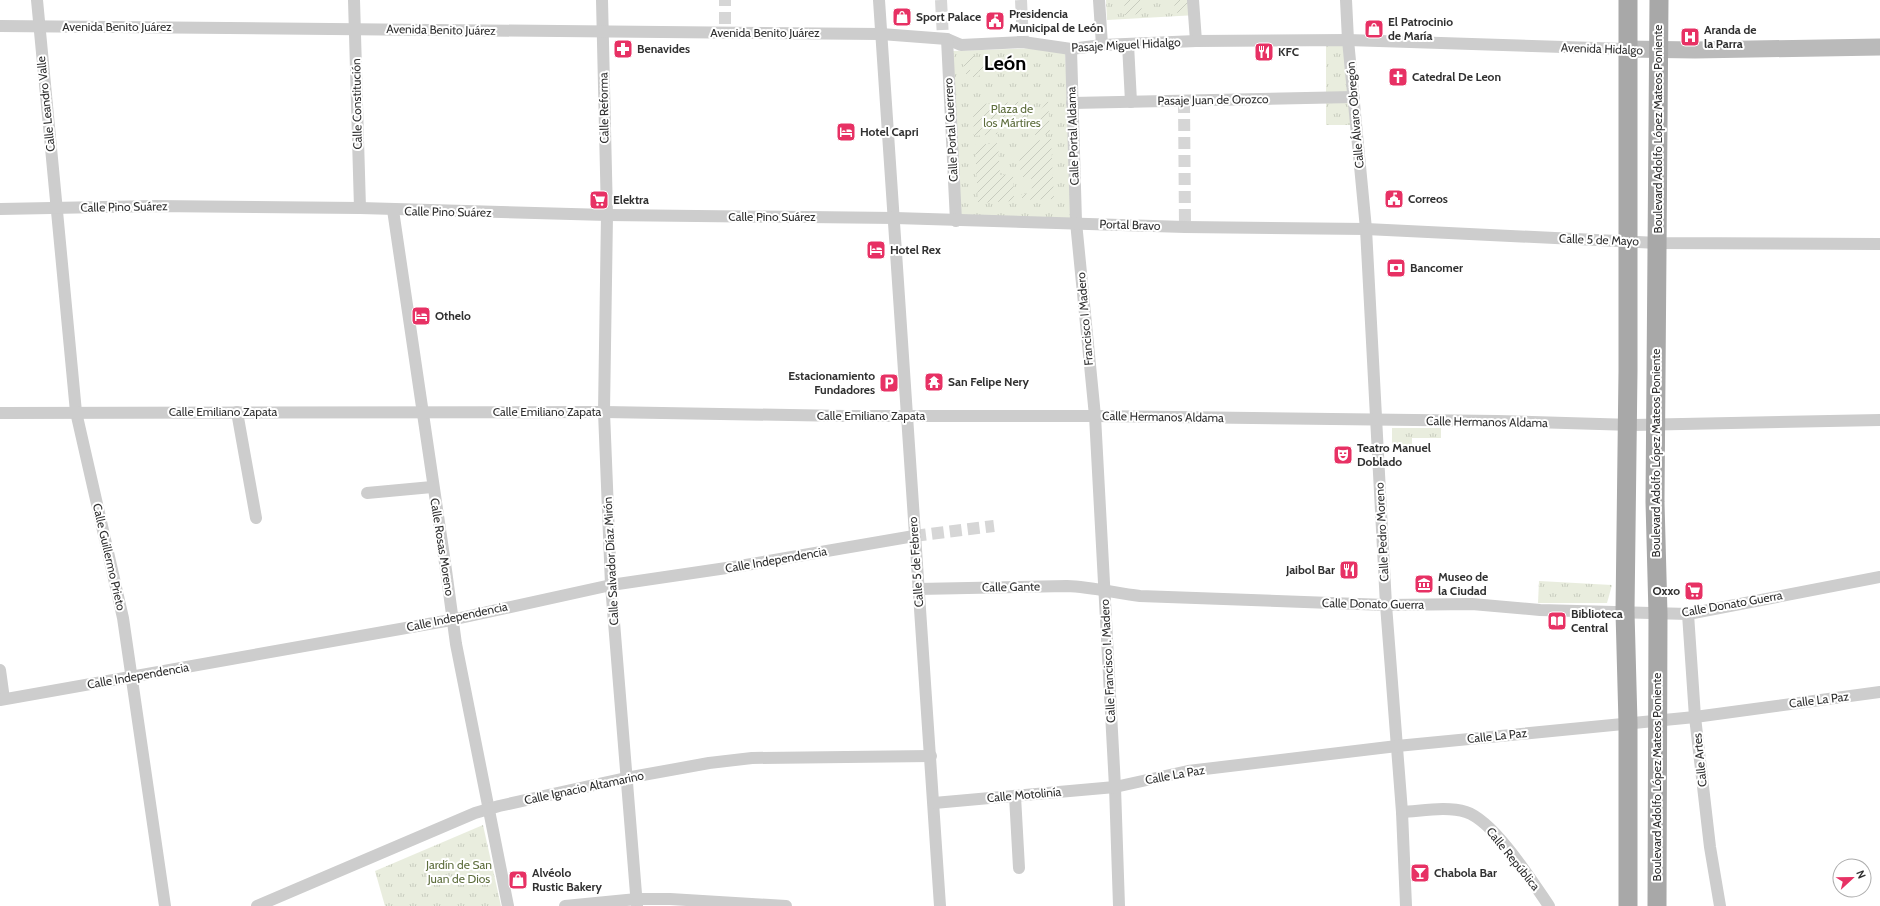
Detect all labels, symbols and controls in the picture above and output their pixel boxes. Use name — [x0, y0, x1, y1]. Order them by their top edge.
shop icon: Sport Palace — [891, 6, 913, 28]
place label: Presidencia Municipal de León — [1009, 6, 1103, 35]
place label: Sport Palace — [916, 9, 981, 24]
public building icon: Presidencia Municipal de León — [984, 10, 1006, 32]
place label: El Patrocinio de María — [1388, 14, 1453, 43]
shop icon: El Patrocinio de María — [1363, 18, 1385, 40]
street label: Avenida Benito Juárez — [62, 19, 172, 34]
street label: Avenida Benito Juárez — [386, 21, 496, 38]
place label: Aranda de la Parra — [1704, 22, 1757, 51]
street label: Avenida Benito Juárez — [710, 25, 820, 40]
street label: Boulevard Adolfo López Mateos Poniente — [1650, 25, 1665, 233]
hospital icon: Aranda de la Parra — [1679, 26, 1701, 48]
street label: Pasaje Miguel Hidalgo — [1071, 34, 1181, 55]
pharmacy icon: Benavides — [612, 38, 634, 60]
street label: Avenida Hidalgo — [1561, 40, 1644, 57]
place label: Benavides — [637, 41, 690, 56]
restaurant icon: KFC — [1253, 41, 1275, 63]
place label: KFC — [1278, 44, 1299, 59]
district label: León — [984, 51, 1026, 75]
street label: Calle Leandro Valle — [33, 56, 58, 153]
street label: Calle Constitución — [348, 58, 365, 150]
street label: Calle Álvaro Obregón — [1342, 61, 1367, 169]
church icon: Catedral De Leon — [1387, 66, 1409, 88]
place label: Catedral De Leon — [1412, 69, 1501, 84]
street label: Calle Reforma — [595, 72, 612, 144]
street label: Calle Portal Guerrero — [940, 77, 961, 182]
street label: Calle Portal Aldama — [1063, 86, 1082, 186]
street label: Pasaje Juan de Orozco — [1157, 91, 1269, 108]
park label: Plaza de los Mártires — [983, 101, 1041, 130]
hotel icon: Hotel Capri — [835, 121, 857, 143]
place label: Hotel Capri — [860, 124, 919, 139]
public building icon: Correos — [1383, 188, 1405, 210]
supermarket icon: Elektra — [588, 189, 610, 211]
place label: Correos — [1408, 191, 1448, 206]
place label: Elektra — [613, 192, 649, 207]
street label: Calle Pino Suárez — [80, 198, 168, 215]
street label: Calle Pino Suárez — [404, 203, 492, 220]
street label: Calle Pino Suárez — [728, 209, 816, 224]
street label: Portal Bravo — [1099, 216, 1161, 233]
street label: Calle 5 de Mayo — [1559, 231, 1640, 248]
hotel icon: Hotel Rex — [865, 239, 887, 261]
place label: Hotel Rex — [890, 242, 941, 257]
bank icon: Bancomer — [1385, 257, 1407, 279]
place label: Bancomer — [1410, 260, 1463, 275]
street label: Francisco I Madero — [1073, 271, 1096, 366]
hotel icon: Othelo — [410, 305, 432, 327]
place label: Othelo — [435, 308, 471, 323]
street label: Boulevard Adolfo López Mateos Poniente — [1648, 349, 1663, 557]
place label: Estacionamiento Fundadores — [788, 368, 875, 397]
temple icon: San Felipe Nery — [923, 371, 945, 393]
parking icon: Estacionamiento Fundadores — [878, 372, 900, 394]
place label: San Felipe Nery — [948, 374, 1030, 389]
street label: Calle Emiliano Zapata — [169, 404, 278, 419]
street label: Calle Emiliano Zapata — [493, 404, 602, 419]
street label: Calle Emiliano Zapata — [817, 408, 926, 423]
street label: Calle Hermanos Aldama — [1102, 408, 1224, 425]
street label: Calle Hermanos Aldama — [1426, 413, 1548, 430]
place label: Teatro Manuel Doblado — [1357, 440, 1431, 469]
theatre icon: Teatro Manuel Doblado — [1332, 444, 1354, 466]
street label: Calle Pedro Moreno — [1371, 482, 1392, 582]
street label: Calle Salvador Díaz Mirón — [600, 496, 621, 626]
street label: Calle Rosas Moreno — [427, 497, 458, 597]
street label: Calle Guillermo Prieto — [90, 502, 129, 612]
street label: Calle 5 de Febrero — [905, 516, 926, 608]
street label: Calle Independencia — [724, 543, 828, 576]
restaurant icon: Jaibol Bar — [1338, 559, 1360, 581]
place label: Jaibol Bar — [1285, 562, 1335, 577]
place label: Museo de la Ciudad — [1438, 569, 1488, 598]
museum icon: Museo de la Ciudad — [1413, 573, 1435, 595]
street label: Calle Gante — [982, 578, 1040, 595]
supermarket icon: Oxxo — [1683, 580, 1705, 602]
place label: Oxxo — [1653, 583, 1680, 598]
street label: Calle Donato Guerra — [1680, 587, 1784, 620]
street label: Calle Donato Guerra — [1322, 595, 1424, 612]
street label: Calle Independencia — [405, 598, 509, 635]
street label: Calle Francisco I. Madero — [1097, 598, 1118, 723]
place label: Biblioteca Central — [1571, 606, 1623, 635]
library icon: Biblioteca Central — [1546, 610, 1568, 632]
street label: Calle Independencia — [86, 659, 190, 692]
street label: Boulevard Adolfo López Mateos Poniente — [1649, 673, 1664, 881]
street label: Calle La Paz — [1788, 688, 1850, 711]
street label: Calle La Paz — [1466, 725, 1528, 746]
street label: Calle Artes — [1689, 732, 1710, 788]
street label: Calle La Paz — [1144, 762, 1206, 787]
street label: Calle Ignacio Altamarino — [523, 767, 646, 808]
street label: Calle Motolinía — [986, 784, 1062, 805]
street label: Calle República — [1483, 824, 1544, 893]
park label: Jardín de San Juan de Dios — [425, 857, 492, 886]
north arrow — [1832, 858, 1872, 898]
bar icon: Chabola Bar — [1409, 862, 1431, 884]
place label: Alvéolo Rustic Bakery — [532, 865, 602, 894]
place label: Chabola Bar — [1434, 865, 1497, 880]
text: N — [1853, 868, 1869, 880]
shop icon: Alvéolo Rustic Bakery — [507, 869, 529, 891]

